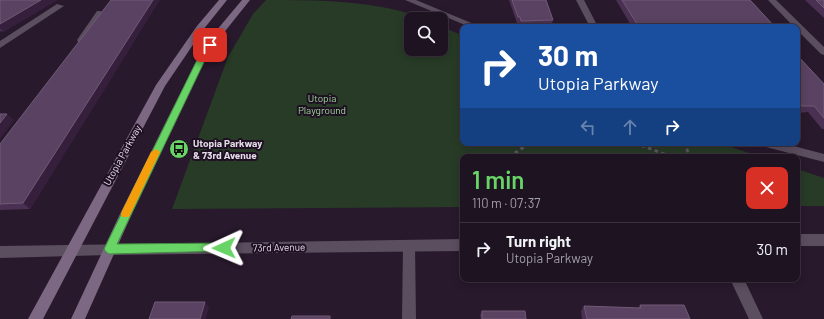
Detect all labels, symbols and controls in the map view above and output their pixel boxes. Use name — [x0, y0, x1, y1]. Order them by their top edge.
map controls — [404, 12, 448, 56]
button: search — [404, 12, 448, 56]
pin — [193, 28, 227, 62]
icon: arrive — [199, 34, 221, 56]
text: 30 m — [538, 38, 598, 72]
icon: right — [472, 40, 524, 92]
text: Utopia Parkway — [538, 72, 659, 94]
park label: Utopia Playground — [298, 92, 346, 116]
icon: left — [577, 116, 599, 138]
icon: ahead — [619, 116, 641, 138]
icon: right — [661, 116, 683, 138]
street label: Utopia Parkway — [101, 122, 144, 187]
place label: Utopia Parkway & 73rd Avenue — [193, 137, 262, 161]
bus stop icon: Utopia Parkway & 73rd Avenue — [168, 138, 190, 160]
text: 1 min — [472, 165, 524, 194]
button: close — [746, 167, 788, 209]
text: 110 m · 07:37 — [472, 195, 541, 211]
position arrow — [203, 227, 245, 269]
text: Turn right — [506, 232, 571, 250]
icon: right — [472, 238, 494, 260]
text: 30 m — [756, 240, 788, 258]
street label: 73rd Avenue — [253, 241, 305, 253]
text: Utopia Parkway — [506, 250, 593, 266]

